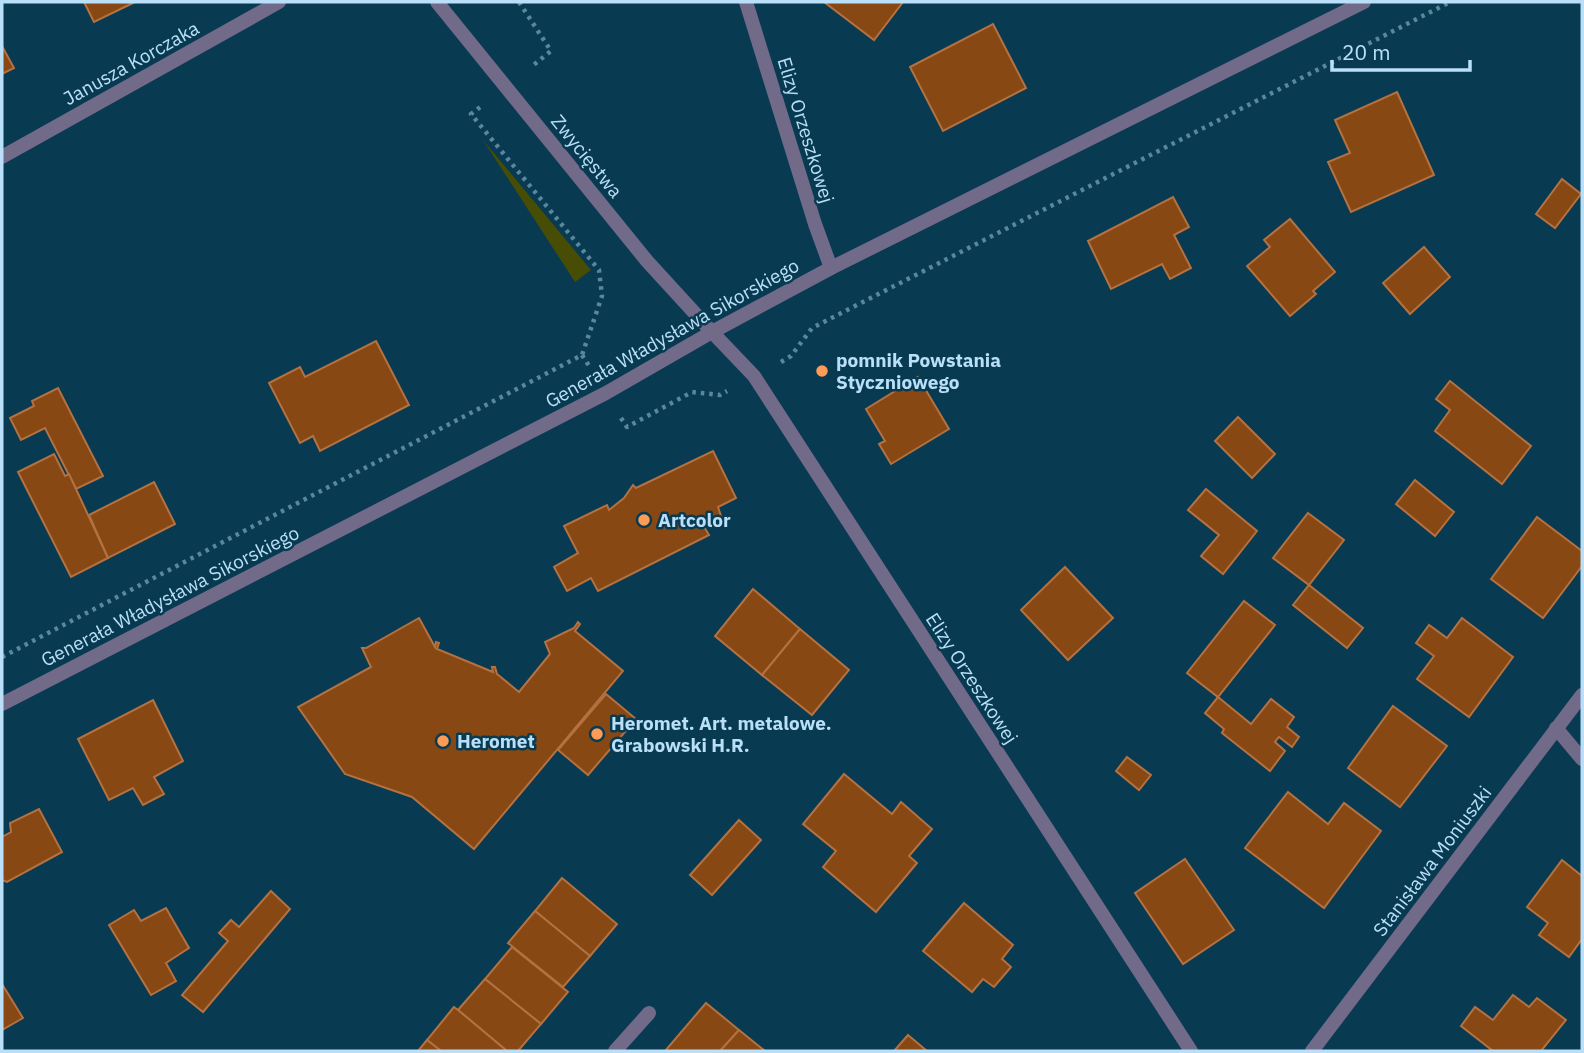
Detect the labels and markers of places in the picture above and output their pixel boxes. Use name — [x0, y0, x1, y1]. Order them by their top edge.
place label: pomnik Powstania Styczniowego — [836, 348, 1001, 394]
marker: pomnik Powstania Styczniowego — [814, 363, 830, 379]
place label: Artcolor — [658, 508, 731, 532]
marker: Artcolor — [636, 512, 652, 528]
place label: Heromet. Art. metalowe. Grabowski H.R. — [611, 711, 832, 757]
marker: Heromet. Art. metalowe. Grabowski H.R. — [589, 726, 605, 742]
place label: Heromet — [457, 729, 535, 753]
marker: Heromet — [435, 733, 451, 749]

